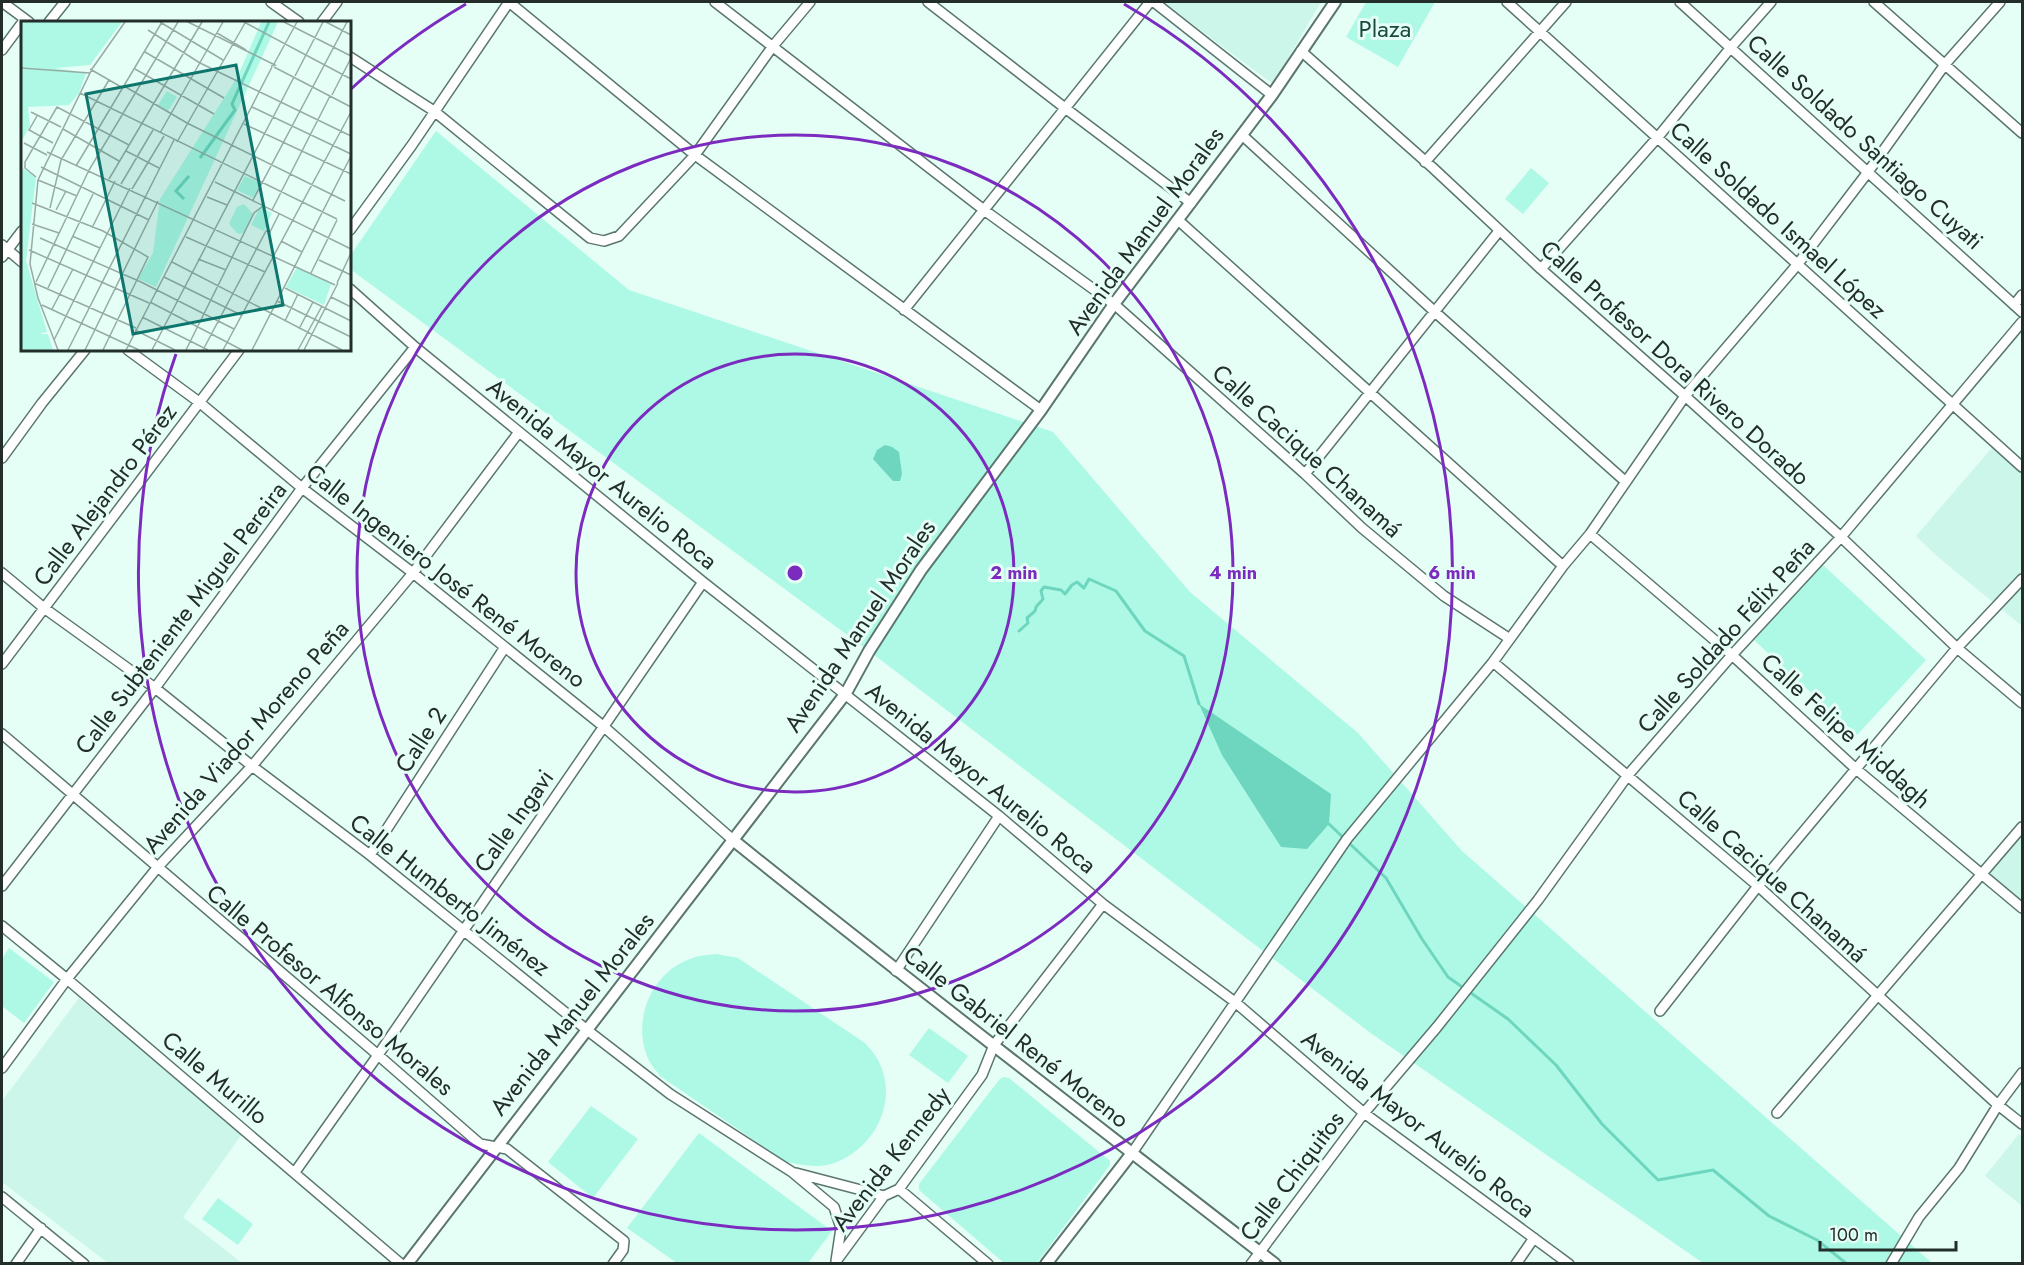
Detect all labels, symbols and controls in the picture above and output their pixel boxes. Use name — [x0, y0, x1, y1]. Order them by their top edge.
park label: Plaza — [1359, 11, 1411, 46]
inset map — [21, 21, 351, 351]
street label: Calle Soldado Santiago Cuyati — [1739, 26, 1991, 258]
street label: Calle Soldado Ismael López — [1662, 113, 1894, 327]
street label: Avenida Manuel Morales — [1057, 119, 1232, 342]
street label: Calle Profesor Dora Rivero Dorado — [1533, 232, 1818, 494]
street label: Calle Cacique Chanamá — [1205, 356, 1410, 546]
street label: Avenida Mayor Aurelio Roca — [479, 369, 725, 578]
street label: Calle Alejandro Pérez — [24, 396, 185, 593]
street label: Calle Ingeniero José René Moreno — [299, 455, 594, 696]
street label: Calle Subteniente Miguel Pereira — [66, 474, 295, 761]
street label: Avenida Manuel Morales — [775, 512, 944, 739]
street label: Calle Soldado Félix Peña — [1629, 531, 1823, 741]
text: 2 min — [990, 560, 1038, 586]
text: 4 min — [1209, 560, 1257, 586]
text: 6 min — [1428, 560, 1476, 586]
centre of rings — [785, 563, 805, 583]
street label: Avenida Viador Moreno Peña — [134, 612, 357, 861]
street label: Calle Felipe Middagh — [1754, 645, 1939, 817]
street label: Avenida Mayor Aurelio Roca — [858, 673, 1104, 882]
street label: Calle 2 — [386, 700, 455, 780]
street label: Calle Ingavi — [465, 762, 562, 879]
street label: Calle Cacique Chanamá — [1670, 781, 1875, 971]
street label: Calle Humberto Jiménez — [343, 805, 558, 984]
street label: Calle Profesor Alfonso Morales — [199, 875, 462, 1104]
street label: Avenida Manuel Morales — [481, 905, 662, 1123]
street label: Calle Gabriel René Moreno — [896, 937, 1137, 1136]
street label: Avenida Mayor Aurelio Roca — [1294, 1021, 1543, 1226]
street label: Calle Murillo — [155, 1023, 276, 1133]
street label: Avenida Kennedy — [823, 1078, 959, 1239]
street label: Calle Chiquitos — [1231, 1103, 1352, 1248]
scale bar — [1820, 1214, 1956, 1252]
text: 100 m — [1829, 1222, 1878, 1248]

